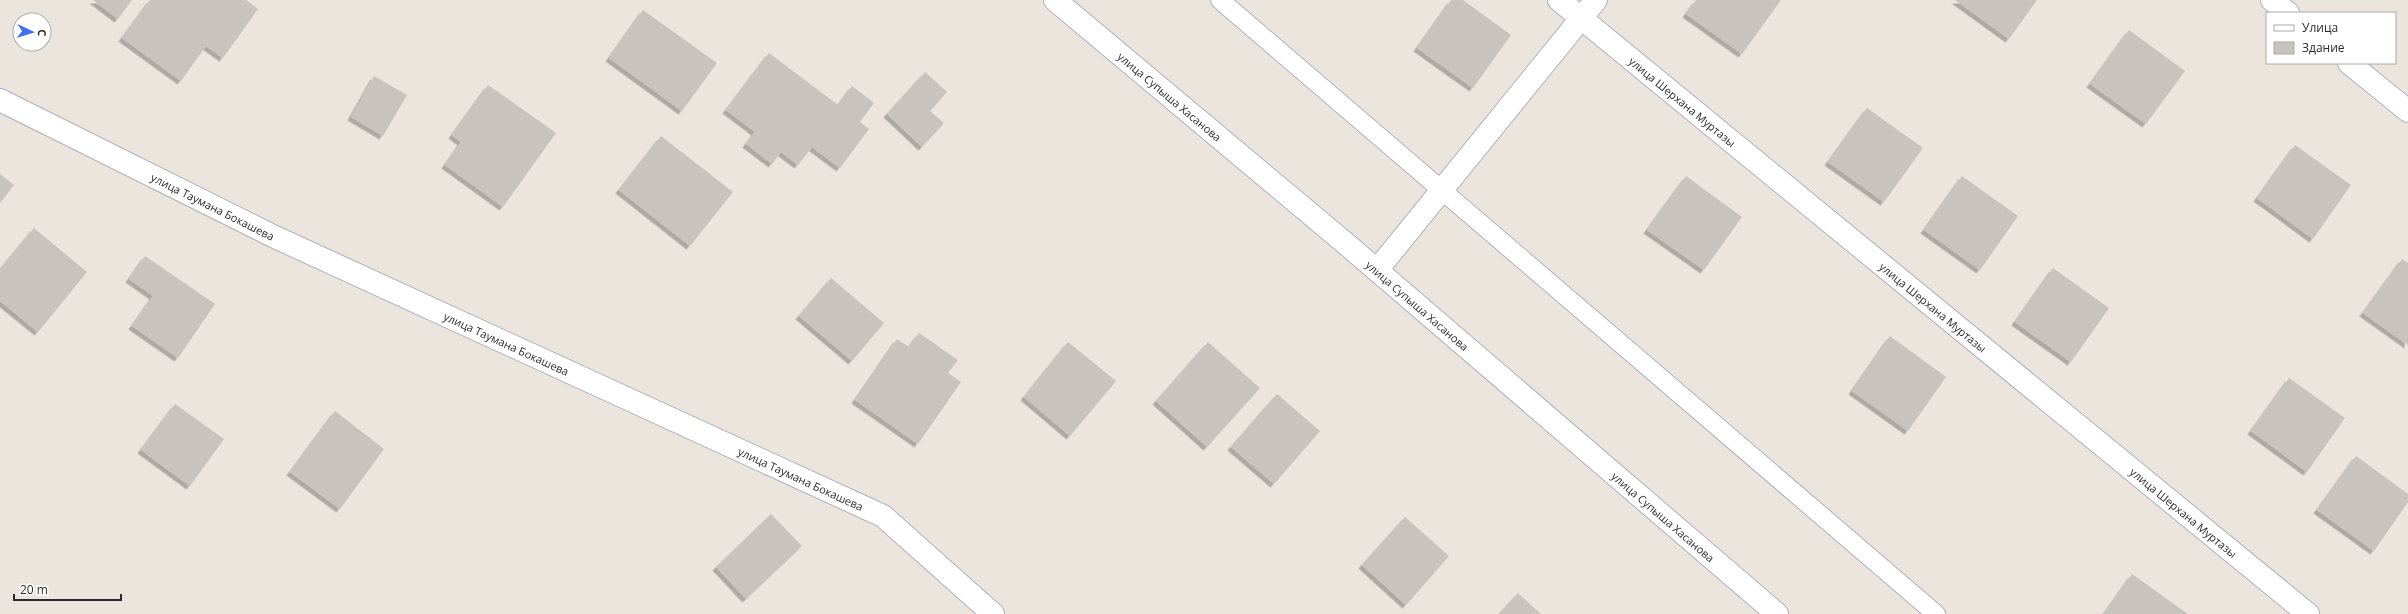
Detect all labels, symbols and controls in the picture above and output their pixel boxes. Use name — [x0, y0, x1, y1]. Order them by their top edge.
north arrow — [12, 12, 52, 52]
legend — [2266, 12, 2396, 64]
text: Улица — [2302, 19, 2338, 36]
text: С — [35, 29, 50, 37]
text: Здание — [2302, 39, 2345, 56]
street label: улица Супыша Хасанова — [1115, 48, 1225, 144]
street label: улица Шерхана Муртазы — [1626, 53, 1739, 150]
street label: улица Таумана Бокашева — [149, 169, 277, 243]
street label: улица Супыша Хасанова — [1363, 257, 1472, 354]
street label: улица Шерхана Муртазы — [1877, 259, 1990, 355]
street label: улица Таумана Бокашева — [442, 308, 572, 378]
street label: улица Таумана Бокашева — [736, 443, 866, 514]
street label: улица Шерхана Муртазы — [2127, 464, 2240, 561]
street label: улица Супыша Хасанова — [1609, 468, 1718, 565]
scale bar — [14, 576, 121, 602]
text: 20 m — [20, 581, 48, 598]

